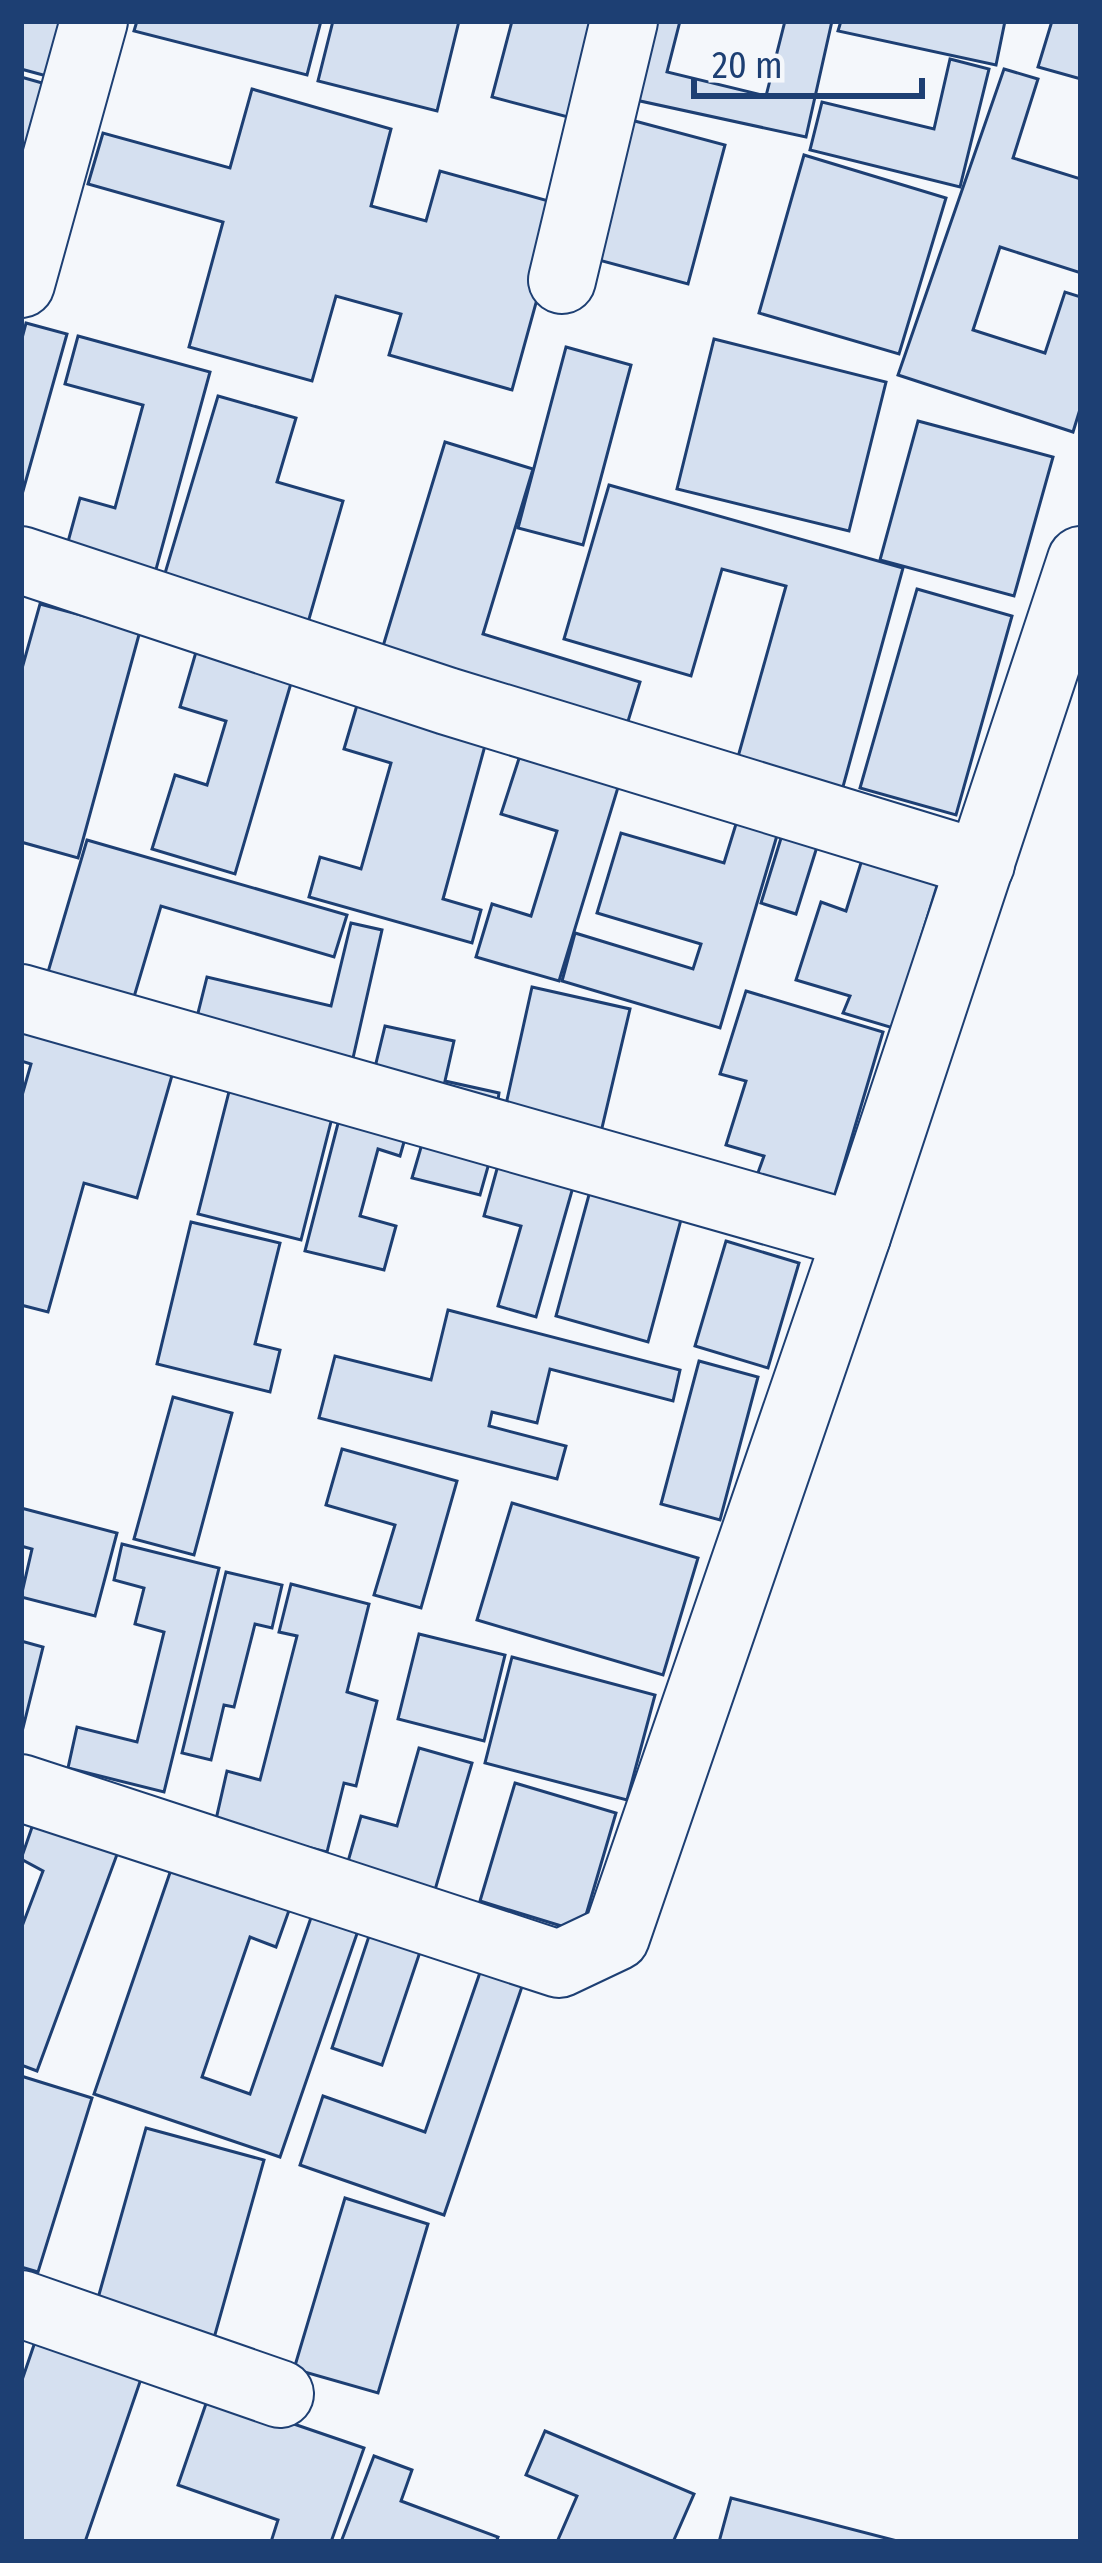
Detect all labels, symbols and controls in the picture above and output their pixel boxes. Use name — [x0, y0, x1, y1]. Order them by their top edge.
scale bar — [694, 24, 922, 98]
text: 20 m — [712, 44, 783, 88]

